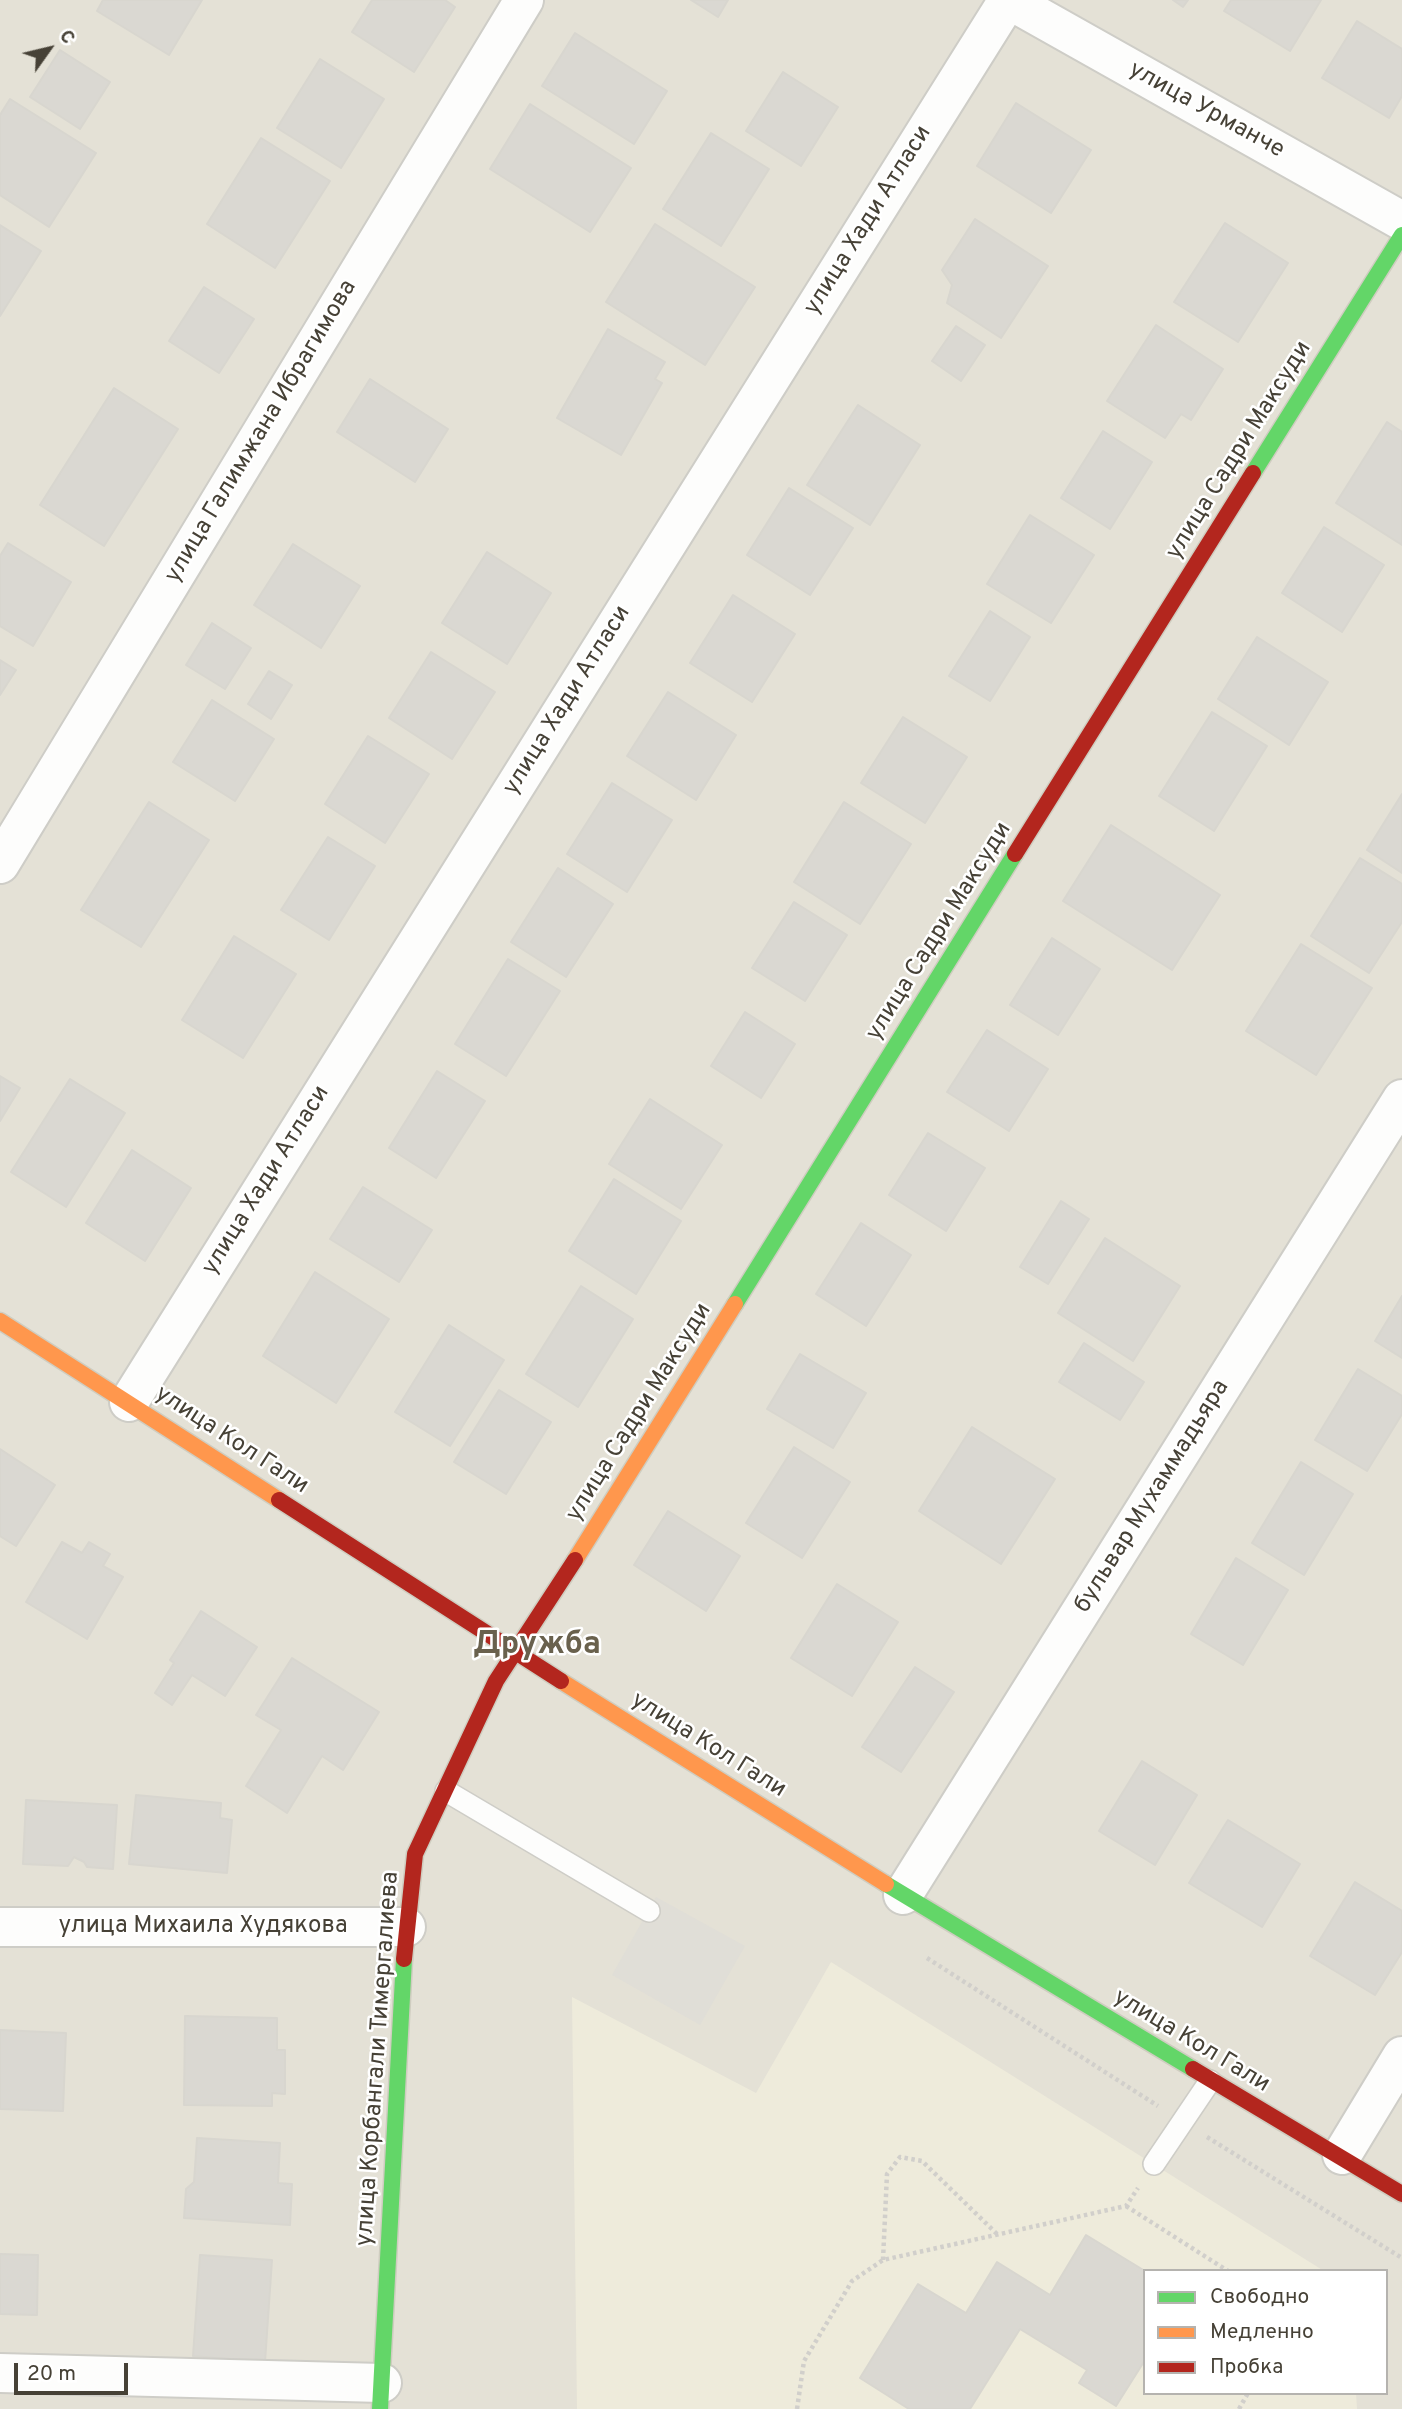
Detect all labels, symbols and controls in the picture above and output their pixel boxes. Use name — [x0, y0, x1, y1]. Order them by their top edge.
north arrow — [14, 14, 84, 84]
text: С — [53, 26, 80, 49]
street label: улица Урманче — [1123, 56, 1289, 166]
street label: улица Хади Атласи — [799, 121, 939, 321]
street label: улица Галимжана Ибрагимова — [160, 275, 364, 589]
street label: улица Садри Максуди — [1161, 336, 1319, 566]
street label: улица Хади Атласи — [498, 601, 638, 801]
street label: улица Садри Максуди — [861, 817, 1019, 1047]
street label: улица Хади Атласи — [197, 1081, 337, 1281]
street label: улица Садри Максуди — [561, 1298, 719, 1528]
street label: бульвар Мухаммадьяра — [1069, 1375, 1237, 1619]
street label: улица Кол Гали — [149, 1381, 313, 1501]
district label: Дружба — [473, 1628, 601, 1666]
street label: улица Кол Гали — [625, 1687, 791, 1805]
street label: улица Корбангали Тимергалиева — [352, 1870, 406, 2248]
street label: улица Михаила Худякова — [58, 1913, 348, 1941]
street label: улица Кол Гали — [1107, 1984, 1275, 2100]
legend — [1143, 2269, 1388, 2395]
text: Свободно — [1210, 2284, 1309, 2311]
text: Медленно — [1210, 2319, 1314, 2346]
scale bar — [18, 2350, 131, 2394]
text: Пробка — [1210, 2354, 1283, 2381]
text: 20 m — [27, 2361, 76, 2388]

